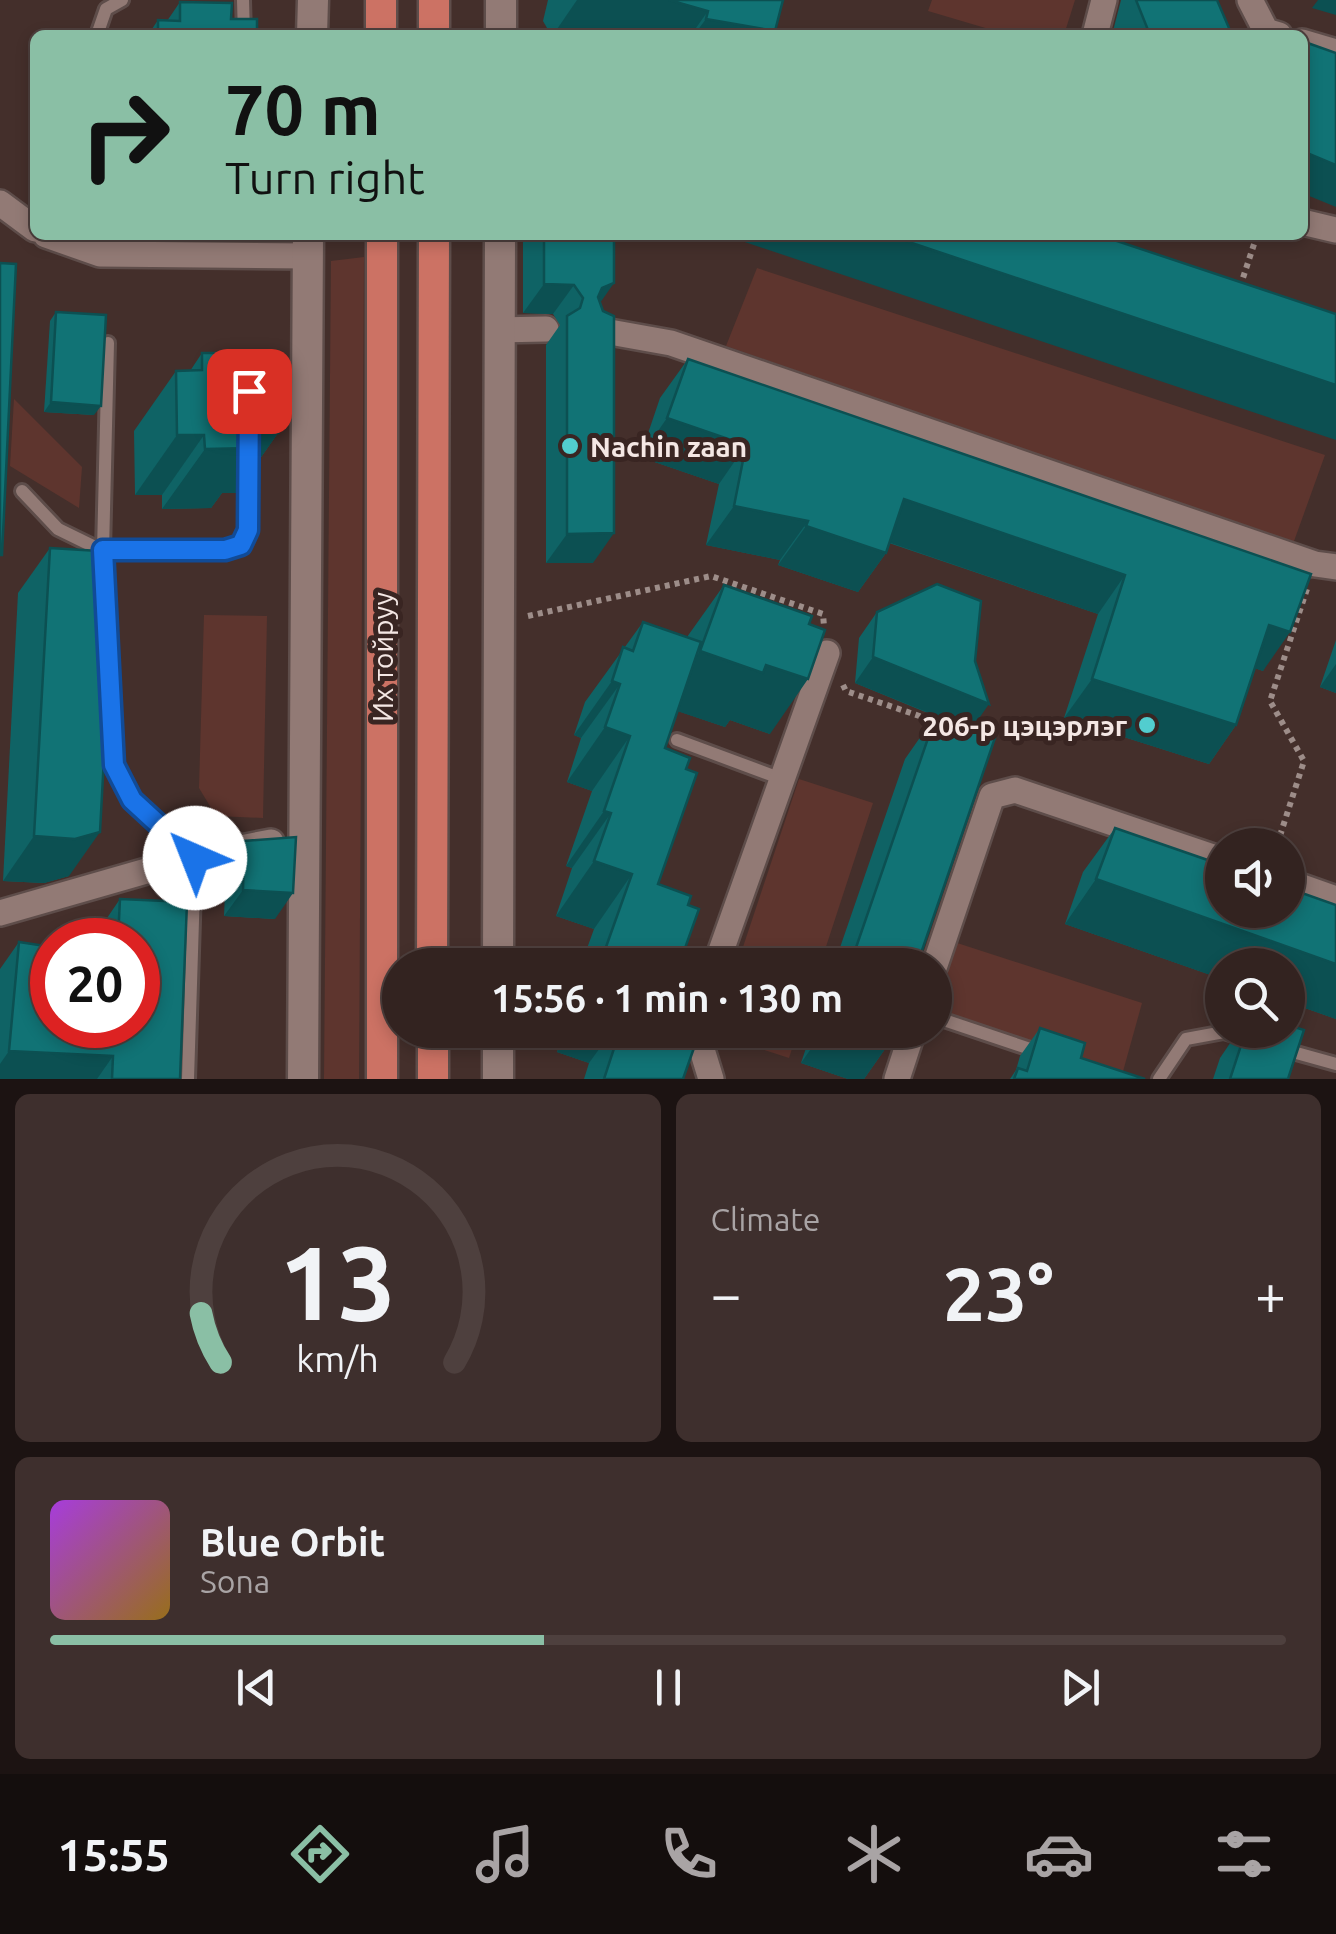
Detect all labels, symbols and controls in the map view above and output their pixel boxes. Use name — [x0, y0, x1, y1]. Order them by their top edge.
icon: right — [60, 70, 190, 200]
text: 70 m — [225, 70, 381, 148]
text: Turn right — [225, 152, 425, 203]
pin — [207, 349, 292, 434]
icon: arrive — [222, 364, 277, 419]
place label: Nachin zaan — [590, 431, 747, 462]
marker: Nachin zaan — [559, 435, 581, 457]
street label: Их тойруу — [367, 592, 398, 722]
place label: 206-р цэцэрлэг — [922, 710, 1128, 741]
marker: 206-р цэцэрлэг — [1136, 714, 1158, 736]
position arrow — [143, 806, 247, 910]
map controls — [1205, 828, 1305, 1048]
button: sound — [1205, 828, 1305, 928]
speed limit sign: 20 — [30, 918, 160, 1048]
button: search — [1205, 948, 1305, 1048]
text: 15:56 · 1 min · 130 m — [491, 977, 843, 1019]
text: Climate — [711, 1201, 821, 1237]
text: 13 — [279, 1223, 396, 1340]
text: 23° — [943, 1251, 1054, 1335]
text: − — [711, 1263, 742, 1324]
text: + — [1255, 1263, 1286, 1324]
text: km/h — [296, 1339, 379, 1379]
text: Blue Orbit — [200, 1521, 385, 1563]
text: Sona — [200, 1563, 270, 1599]
icon: previous — [229, 1660, 284, 1715]
icon: pause — [641, 1660, 696, 1715]
icon: next — [1053, 1660, 1108, 1715]
icon: directions — [285, 1819, 355, 1889]
icon: music — [470, 1819, 540, 1889]
icon: phone — [654, 1819, 724, 1889]
icon: climate — [839, 1819, 909, 1889]
icon: car — [1024, 1819, 1094, 1889]
icon: filters — [1209, 1819, 1279, 1889]
text: 15:55 — [57, 1829, 170, 1880]

